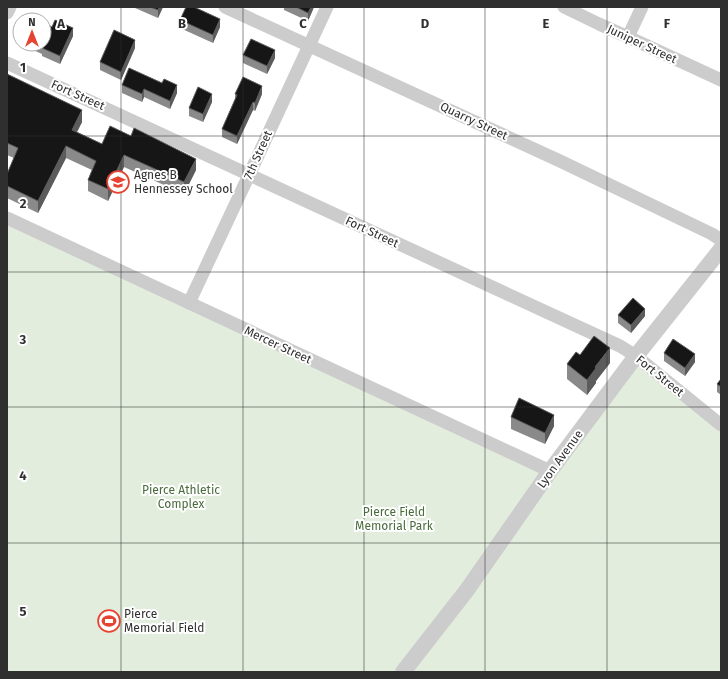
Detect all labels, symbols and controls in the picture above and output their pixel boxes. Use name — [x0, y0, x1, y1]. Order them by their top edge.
north arrow — [12, 12, 52, 52]
text: N — [28, 16, 36, 29]
text: A — [56, 16, 65, 31]
text: B — [178, 16, 186, 31]
text: C — [299, 16, 307, 31]
text: D — [421, 16, 430, 31]
text: E — [543, 16, 550, 31]
text: F — [664, 16, 671, 31]
street label: Juniper Street — [605, 22, 680, 66]
text: 1 — [20, 60, 26, 75]
street label: Fort Street — [49, 77, 108, 113]
street label: Quarry Street — [438, 99, 511, 143]
street label: 7th Street — [241, 128, 275, 182]
place label: Agnes B Hennessey School — [134, 168, 233, 196]
school or university icon: Agnes B Hennessey School — [105, 169, 131, 195]
text: 2 — [20, 196, 27, 211]
street label: Fort Street — [343, 214, 401, 251]
street label: Mercer Street — [242, 323, 314, 367]
text: 3 — [19, 332, 27, 347]
street label: Fort Street — [633, 353, 687, 400]
street label: Lyon Avenue — [534, 427, 586, 491]
text: 4 — [19, 468, 27, 483]
park label: Pierce Athletic Complex — [142, 483, 220, 511]
park label: Pierce Field Memorial Park — [355, 505, 434, 533]
text: 5 — [20, 604, 27, 619]
place label: Pierce Memorial Field — [124, 607, 204, 635]
sports icon: Pierce Memorial Field — [96, 608, 122, 634]

